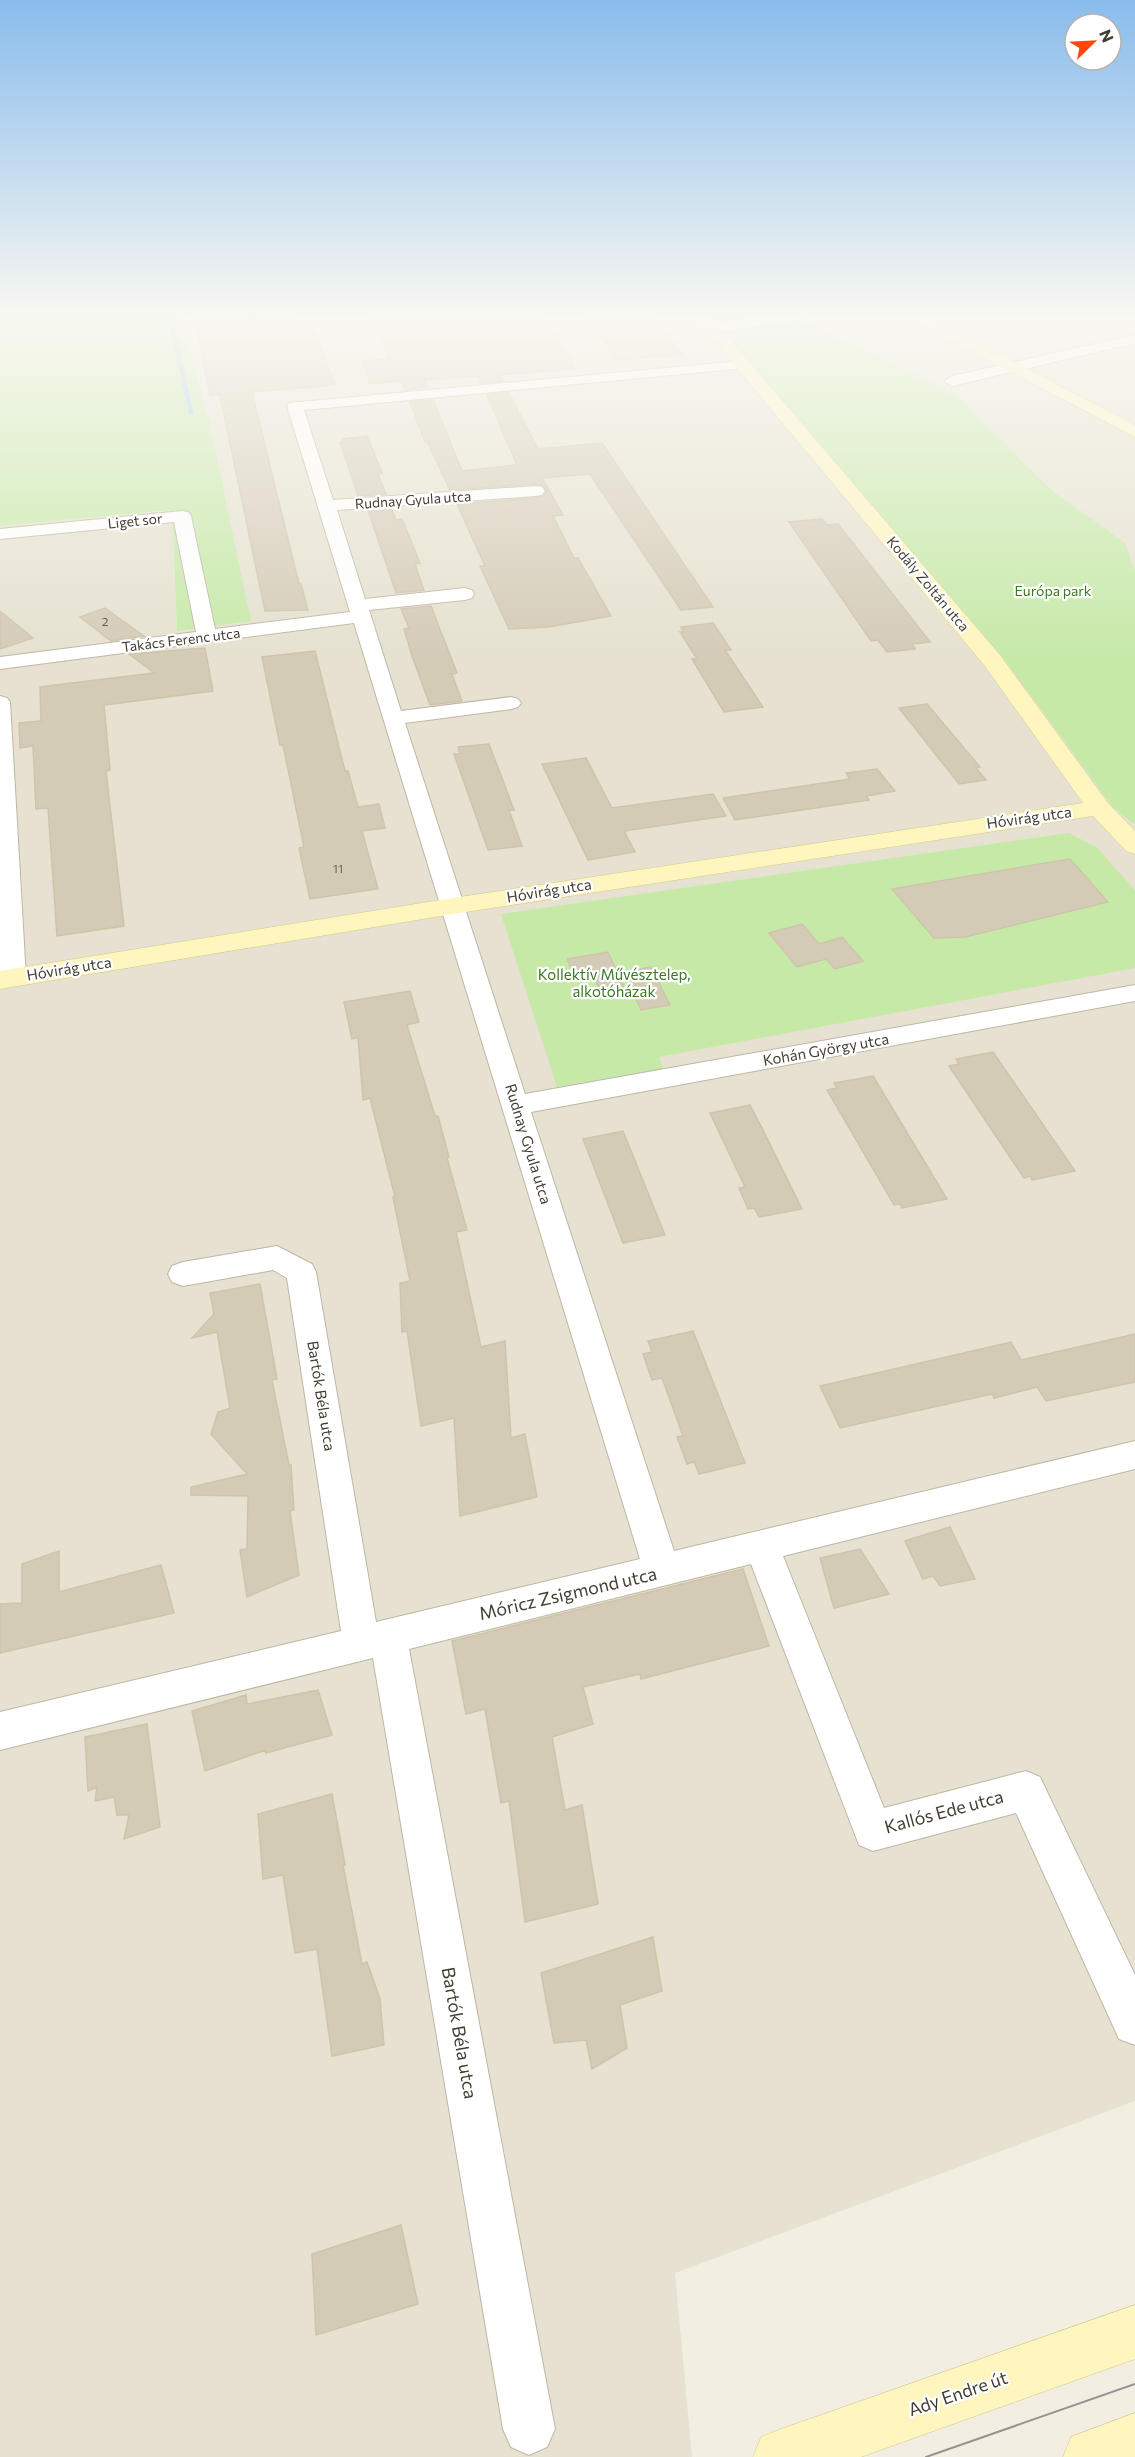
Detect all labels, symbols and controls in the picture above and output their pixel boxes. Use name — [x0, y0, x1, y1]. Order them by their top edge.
north arrow — [1063, 12, 1123, 72]
text: N — [1096, 26, 1118, 45]
street label: Rudnay Gyula utca — [354, 487, 472, 512]
street label: Liget sor — [107, 509, 164, 532]
street label: Kodály Zoltán utca — [884, 533, 973, 635]
park label: Európa park — [1015, 582, 1092, 599]
house number: 2 — [102, 614, 109, 628]
street label: Takács Ferenc utca — [121, 624, 241, 655]
street label: Hóvirág utca — [985, 802, 1073, 832]
house number: 11 — [333, 861, 343, 875]
street label: Hóvirág utca — [505, 874, 593, 906]
street label: Hóvirág utca — [25, 952, 113, 984]
park label: Kollektív Művésztelep, alkotóházak — [538, 965, 690, 1000]
street label: Kohán György utca — [761, 1029, 890, 1069]
street label: Rudnay Gyula utca — [502, 1081, 556, 1206]
street label: Bartók Béla utca — [304, 1339, 340, 1452]
street label: Móricz Zsigmond utca — [477, 1562, 659, 1624]
street label: Kallós Ede utca — [882, 1785, 1006, 1838]
street label: Bartók Béla utca — [438, 1965, 482, 2101]
street label: Ady Endre út — [905, 2366, 1010, 2420]

